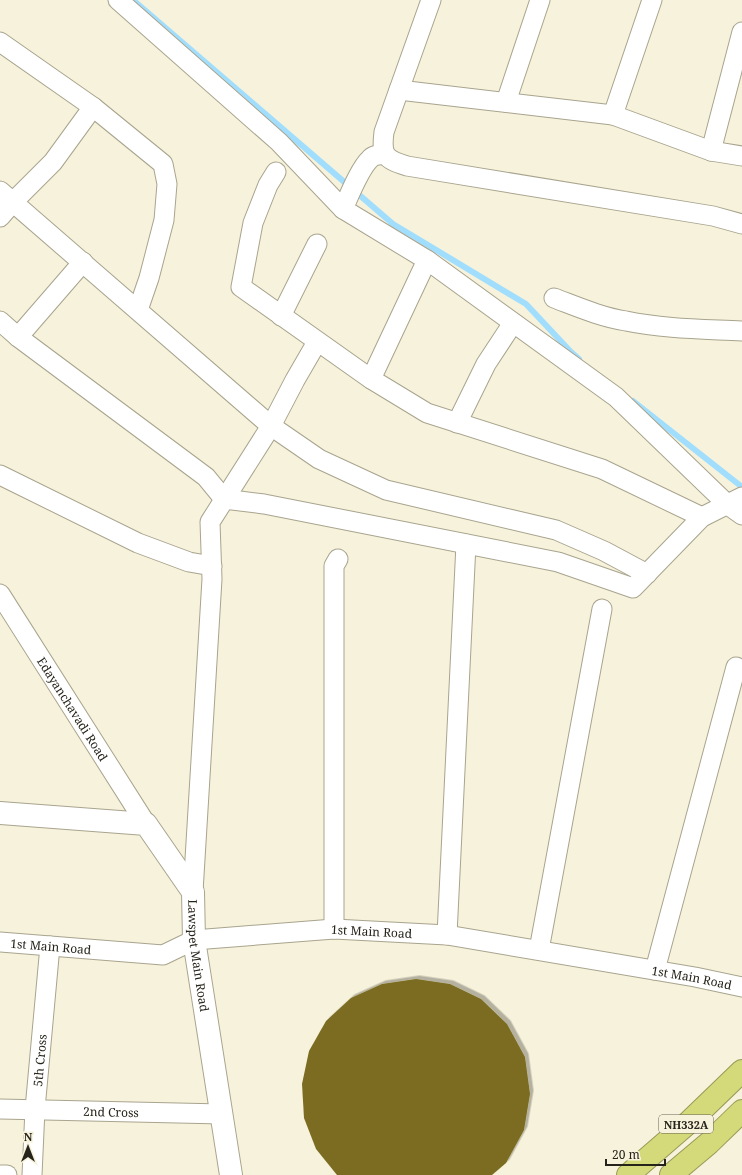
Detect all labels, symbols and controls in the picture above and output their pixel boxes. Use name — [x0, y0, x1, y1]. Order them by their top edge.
street label: Edayanchavadi Road — [34, 654, 113, 765]
street label: Lawspet Main Road — [185, 899, 214, 1013]
street label: 1st Main Road — [331, 920, 413, 942]
street label: 1st Main Road — [10, 934, 93, 958]
street label: 1st Main Road — [651, 961, 734, 993]
street label: 5th Cross — [29, 1033, 50, 1087]
street label: 2nd Cross — [83, 1102, 139, 1121]
road number: NH332A — [659, 1115, 713, 1133]
north arrow — [8, 1127, 48, 1167]
text: N — [24, 1129, 33, 1144]
scale bar — [606, 1141, 665, 1167]
text: 20 m — [612, 1146, 640, 1163]

